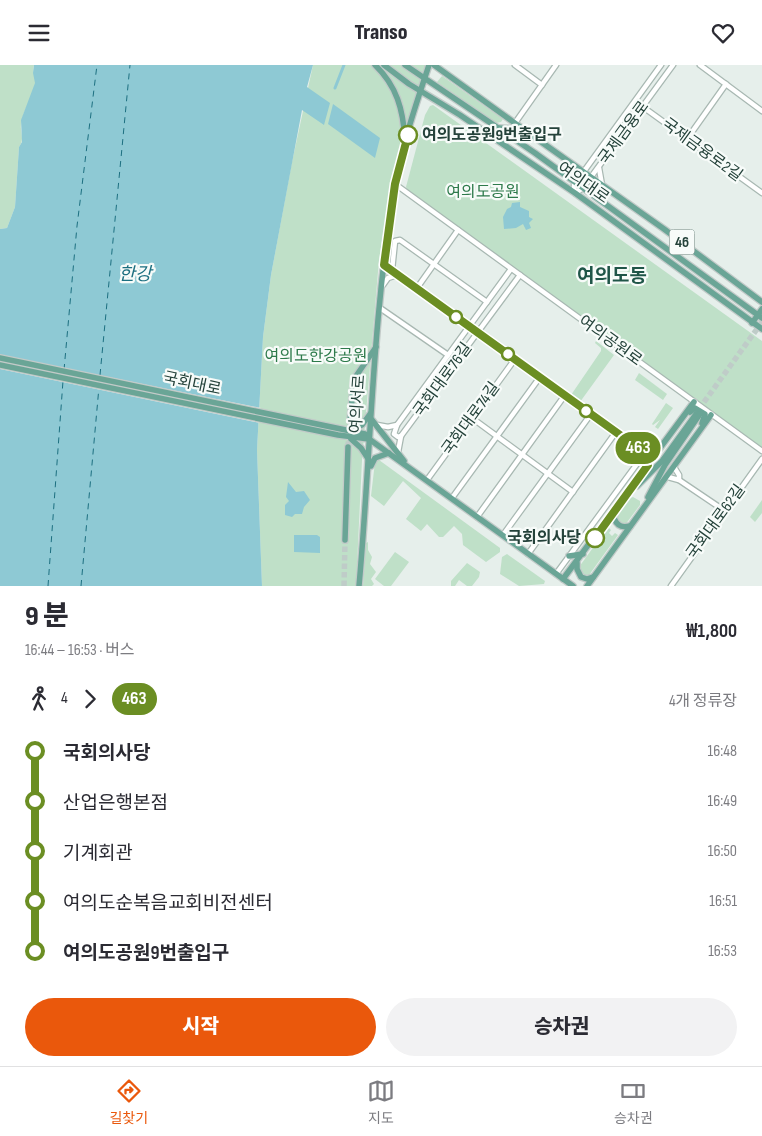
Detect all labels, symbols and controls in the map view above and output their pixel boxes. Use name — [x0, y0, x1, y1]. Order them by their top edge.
icon: menu — [25, 19, 53, 47]
text: Transo — [354, 19, 408, 46]
icon: heart — [709, 19, 737, 47]
street label: 국제금융로 — [595, 97, 653, 168]
street label: 국제금융로2길 — [658, 114, 746, 186]
marker: 여의도공원9번출입구 — [398, 125, 418, 145]
place label: 여의도공원9번출입구 — [422, 126, 562, 145]
street label: 여의대로 — [553, 158, 613, 208]
park label: 여의도공원 — [446, 183, 520, 202]
road number: 46 — [670, 229, 694, 255]
water label: 한강 — [118, 264, 154, 285]
district label: 여의도동 — [577, 265, 647, 288]
unlabelled marker — [449, 310, 463, 324]
street label: 여의공원로 — [575, 312, 646, 370]
street label: 국회대로76길 — [410, 339, 476, 421]
park label: 여의도한강공원 — [264, 347, 368, 366]
unlabelled marker — [501, 347, 515, 361]
street label: 국회대로 — [161, 369, 223, 399]
street label: 여의서로 — [346, 374, 370, 434]
street label: 국회대로74길 — [438, 379, 504, 459]
unlabelled marker — [579, 404, 593, 418]
line badge: 463 — [609, 432, 667, 464]
text: 463 — [626, 437, 650, 458]
street label: 국회대로62길 — [683, 481, 749, 563]
marker: 국회의사당 — [585, 528, 605, 548]
place label: 국회의사당 — [507, 529, 581, 548]
text: 9 분 — [25, 600, 69, 633]
text: ₩1,800 — [686, 620, 737, 643]
text: 16:44 – 16:53 · 버스 — [25, 641, 135, 660]
icon: walk — [25, 685, 53, 713]
icon: forward — [76, 685, 104, 713]
text: 463 — [122, 688, 147, 709]
text: 4 — [61, 689, 68, 708]
text: 4개 정류장 — [669, 692, 737, 711]
text: 국회의사당 — [63, 742, 150, 765]
text: 16:48 — [708, 742, 737, 761]
text: 산업은행본점 — [63, 792, 168, 815]
text: 16:49 — [708, 792, 737, 811]
text: 기계회관 — [63, 842, 133, 865]
text: 16:50 — [708, 842, 737, 861]
text: 여의도순복음교회비전센터 — [63, 892, 273, 915]
text: 16:51 — [709, 892, 737, 911]
text: 여의도공원9번출입구 — [63, 942, 229, 965]
text: 16:53 — [708, 942, 737, 961]
button: 시작 — [25, 998, 376, 1056]
button: 승차권 — [386, 998, 737, 1056]
tab: 길찾기 — [109, 1077, 148, 1127]
tab: 지도 — [367, 1077, 395, 1127]
tab: 승차권 — [614, 1077, 653, 1127]

